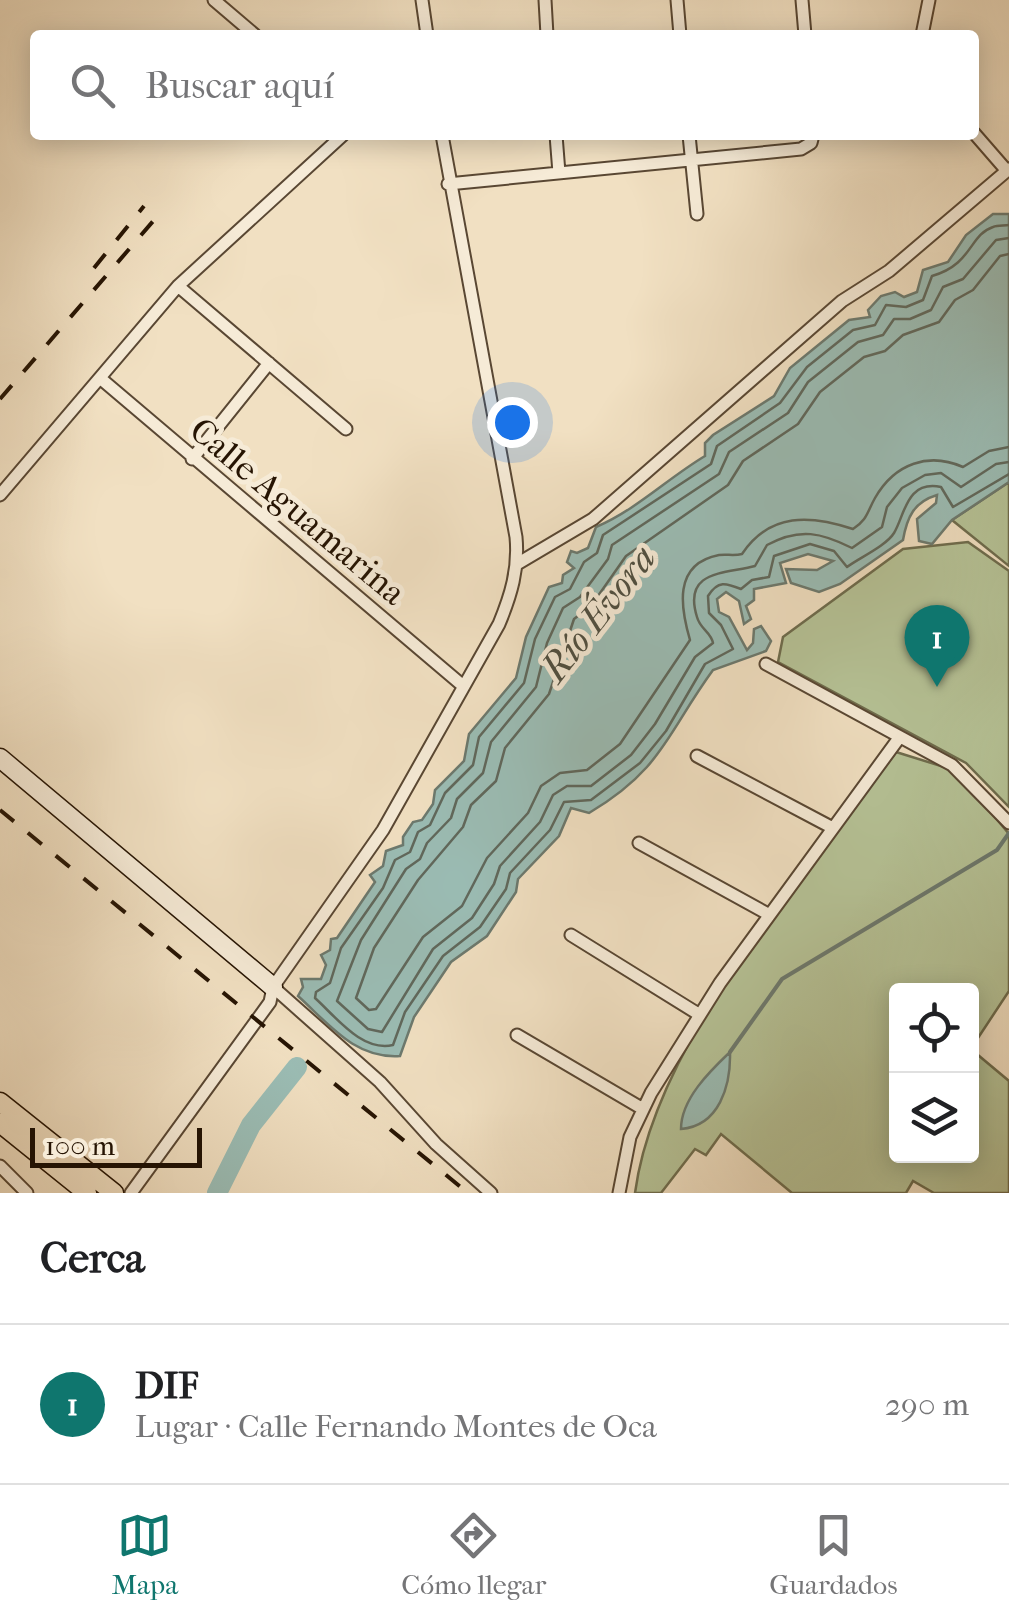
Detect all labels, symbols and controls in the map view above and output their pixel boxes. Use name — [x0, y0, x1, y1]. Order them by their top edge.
search box — [30, 30, 979, 140]
icon: search — [65, 58, 120, 113]
text: Buscar aquí — [145, 63, 334, 108]
your location — [487, 397, 538, 448]
street label: Calle Aguamarina — [182, 409, 414, 614]
water label: Río Évora — [530, 537, 665, 692]
pin: 1 — [904, 604, 970, 687]
map controls — [889, 983, 979, 1163]
button: locate — [889, 983, 979, 1073]
button: layers — [889, 1073, 979, 1163]
scale bar — [30, 1123, 202, 1168]
text: 100 m — [45, 1129, 115, 1162]
text: Cerca — [40, 1234, 145, 1283]
text: DIF — [135, 1363, 199, 1408]
text: 1 — [67, 1386, 78, 1423]
text: 290 m — [885, 1386, 969, 1423]
text: Lugar · Calle Fernando Montes de Oca — [135, 1408, 657, 1445]
tab: Mapa — [111, 1508, 178, 1601]
tab: Cómo llegar — [401, 1508, 546, 1601]
tab: Guardados — [769, 1508, 898, 1601]

